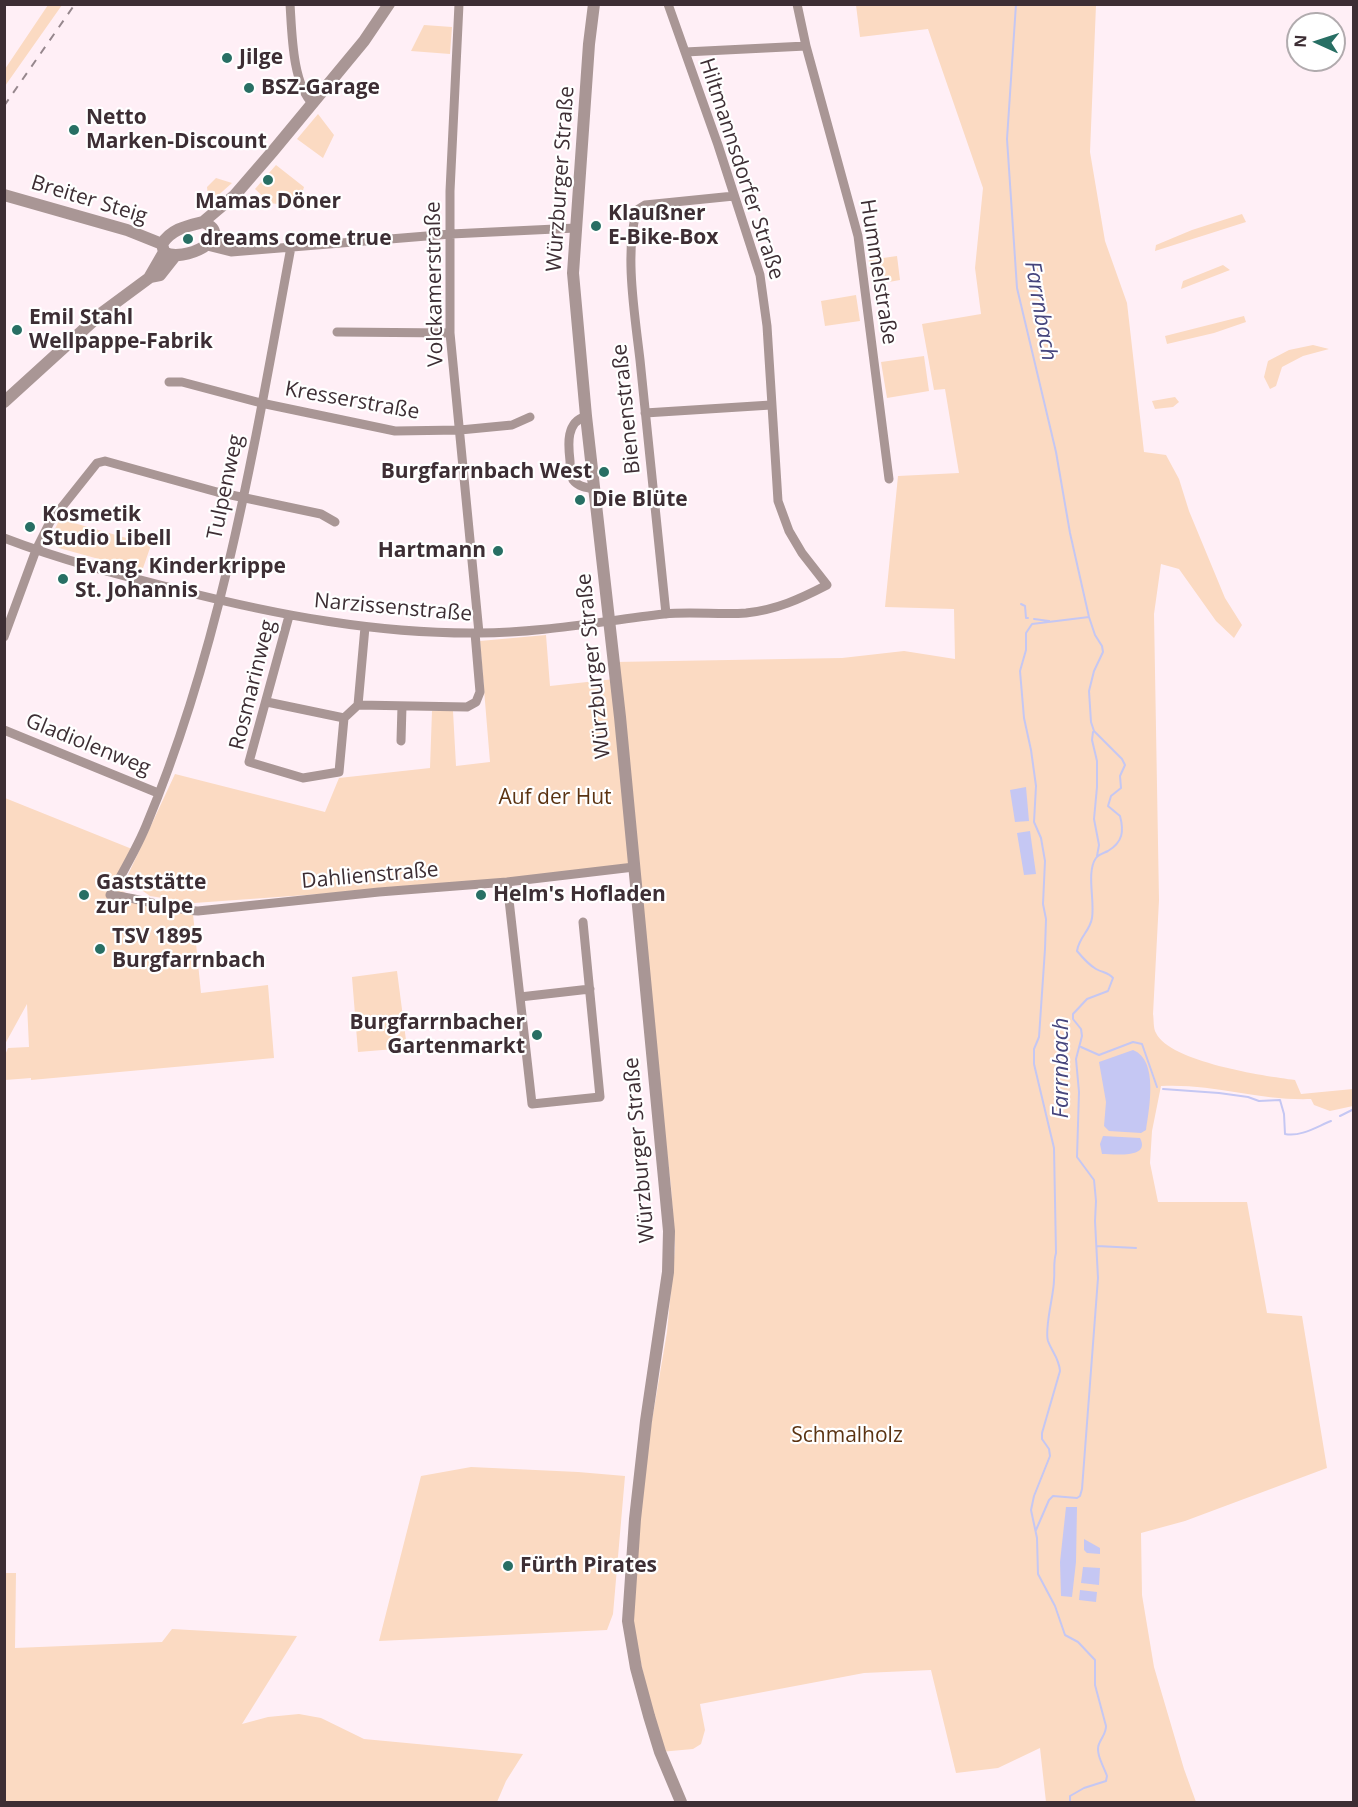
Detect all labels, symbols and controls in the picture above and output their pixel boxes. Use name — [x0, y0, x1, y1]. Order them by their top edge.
north arrow — [1286, 12, 1346, 72]
text: N — [1289, 34, 1311, 48]
place label: Jilge — [239, 45, 283, 71]
marker: Jilge — [220, 51, 234, 65]
street label: Hiltmannsdorfer Straße — [693, 55, 789, 283]
place label: BSZ-Garage — [261, 75, 380, 101]
marker: BSZ-Garage — [242, 81, 256, 95]
street label: Würzburger Straße — [542, 85, 580, 273]
place label: Netto Marken-Discount — [86, 105, 267, 155]
marker: Netto Marken-Discount — [67, 123, 81, 137]
street label: Breiter Steig — [28, 170, 150, 230]
marker: Mamas Döner — [261, 173, 275, 187]
place label: Mamas Döner — [195, 189, 341, 215]
street label: Hummelstraße — [854, 197, 902, 347]
street label: Volckamerstraße — [421, 201, 449, 367]
place label: Klaußner E-Bike-Box — [608, 201, 718, 251]
marker: Klaußner E-Bike-Box — [589, 219, 603, 233]
place label: dreams come true — [200, 226, 392, 252]
marker: dreams come true — [181, 232, 195, 246]
water label: Farrnbach — [1018, 259, 1062, 363]
place label: Emil Stahl Wellpappe-Fabrik — [29, 305, 213, 355]
marker: Emil Stahl Wellpappe-Fabrik — [10, 323, 24, 337]
street label: Bienenstraße — [608, 343, 646, 475]
street label: Kresserstraße — [283, 377, 421, 425]
street label: Tulpenweg — [203, 432, 249, 542]
place label: Burgfarrnbach West — [381, 459, 592, 485]
marker: Burgfarrnbach West — [597, 465, 611, 479]
place label: Die Blüte — [592, 487, 688, 513]
marker: Die Blüte — [573, 493, 587, 507]
place label: Kosmetik Studio Libell — [42, 502, 171, 552]
marker: Kosmetik Studio Libell — [23, 520, 37, 534]
place label: Hartmann — [378, 538, 486, 564]
marker: Hartmann — [491, 544, 505, 558]
place label: Evang. Kinderkrippe St. Johannis — [75, 554, 286, 604]
marker: Evang. Kinderkrippe St. Johannis — [56, 572, 70, 586]
street label: Würzburger Straße — [572, 572, 616, 760]
street label: Narzissenstraße — [313, 589, 473, 627]
street label: Rosmarinweg — [225, 617, 281, 753]
street label: Gladiolenweg — [22, 709, 154, 781]
park label: Auf der Hut — [498, 785, 612, 811]
street label: Dahlienstraße — [300, 857, 440, 895]
place label: Gaststätte zur Tulpe — [96, 870, 206, 920]
place label: Helm's Hofladen — [493, 882, 666, 908]
marker: Gaststätte zur Tulpe — [77, 888, 91, 902]
marker: Helm's Hofladen — [474, 888, 488, 902]
place label: TSV 1895 Burgfarrnbach — [112, 924, 266, 974]
marker: TSV 1895 Burgfarrnbach — [93, 942, 107, 956]
place label: Burgfarrnbacher Gartenmarkt — [349, 1010, 525, 1060]
water label: Farrnbach — [1049, 1018, 1075, 1118]
marker: Burgfarrnbacher Gartenmarkt — [530, 1028, 544, 1042]
street label: Würzburger Straße — [619, 1056, 661, 1244]
park label: Schmalholz — [791, 1423, 903, 1449]
place label: Fürth Pirates — [520, 1553, 657, 1579]
marker: Fürth Pirates — [501, 1559, 515, 1573]

